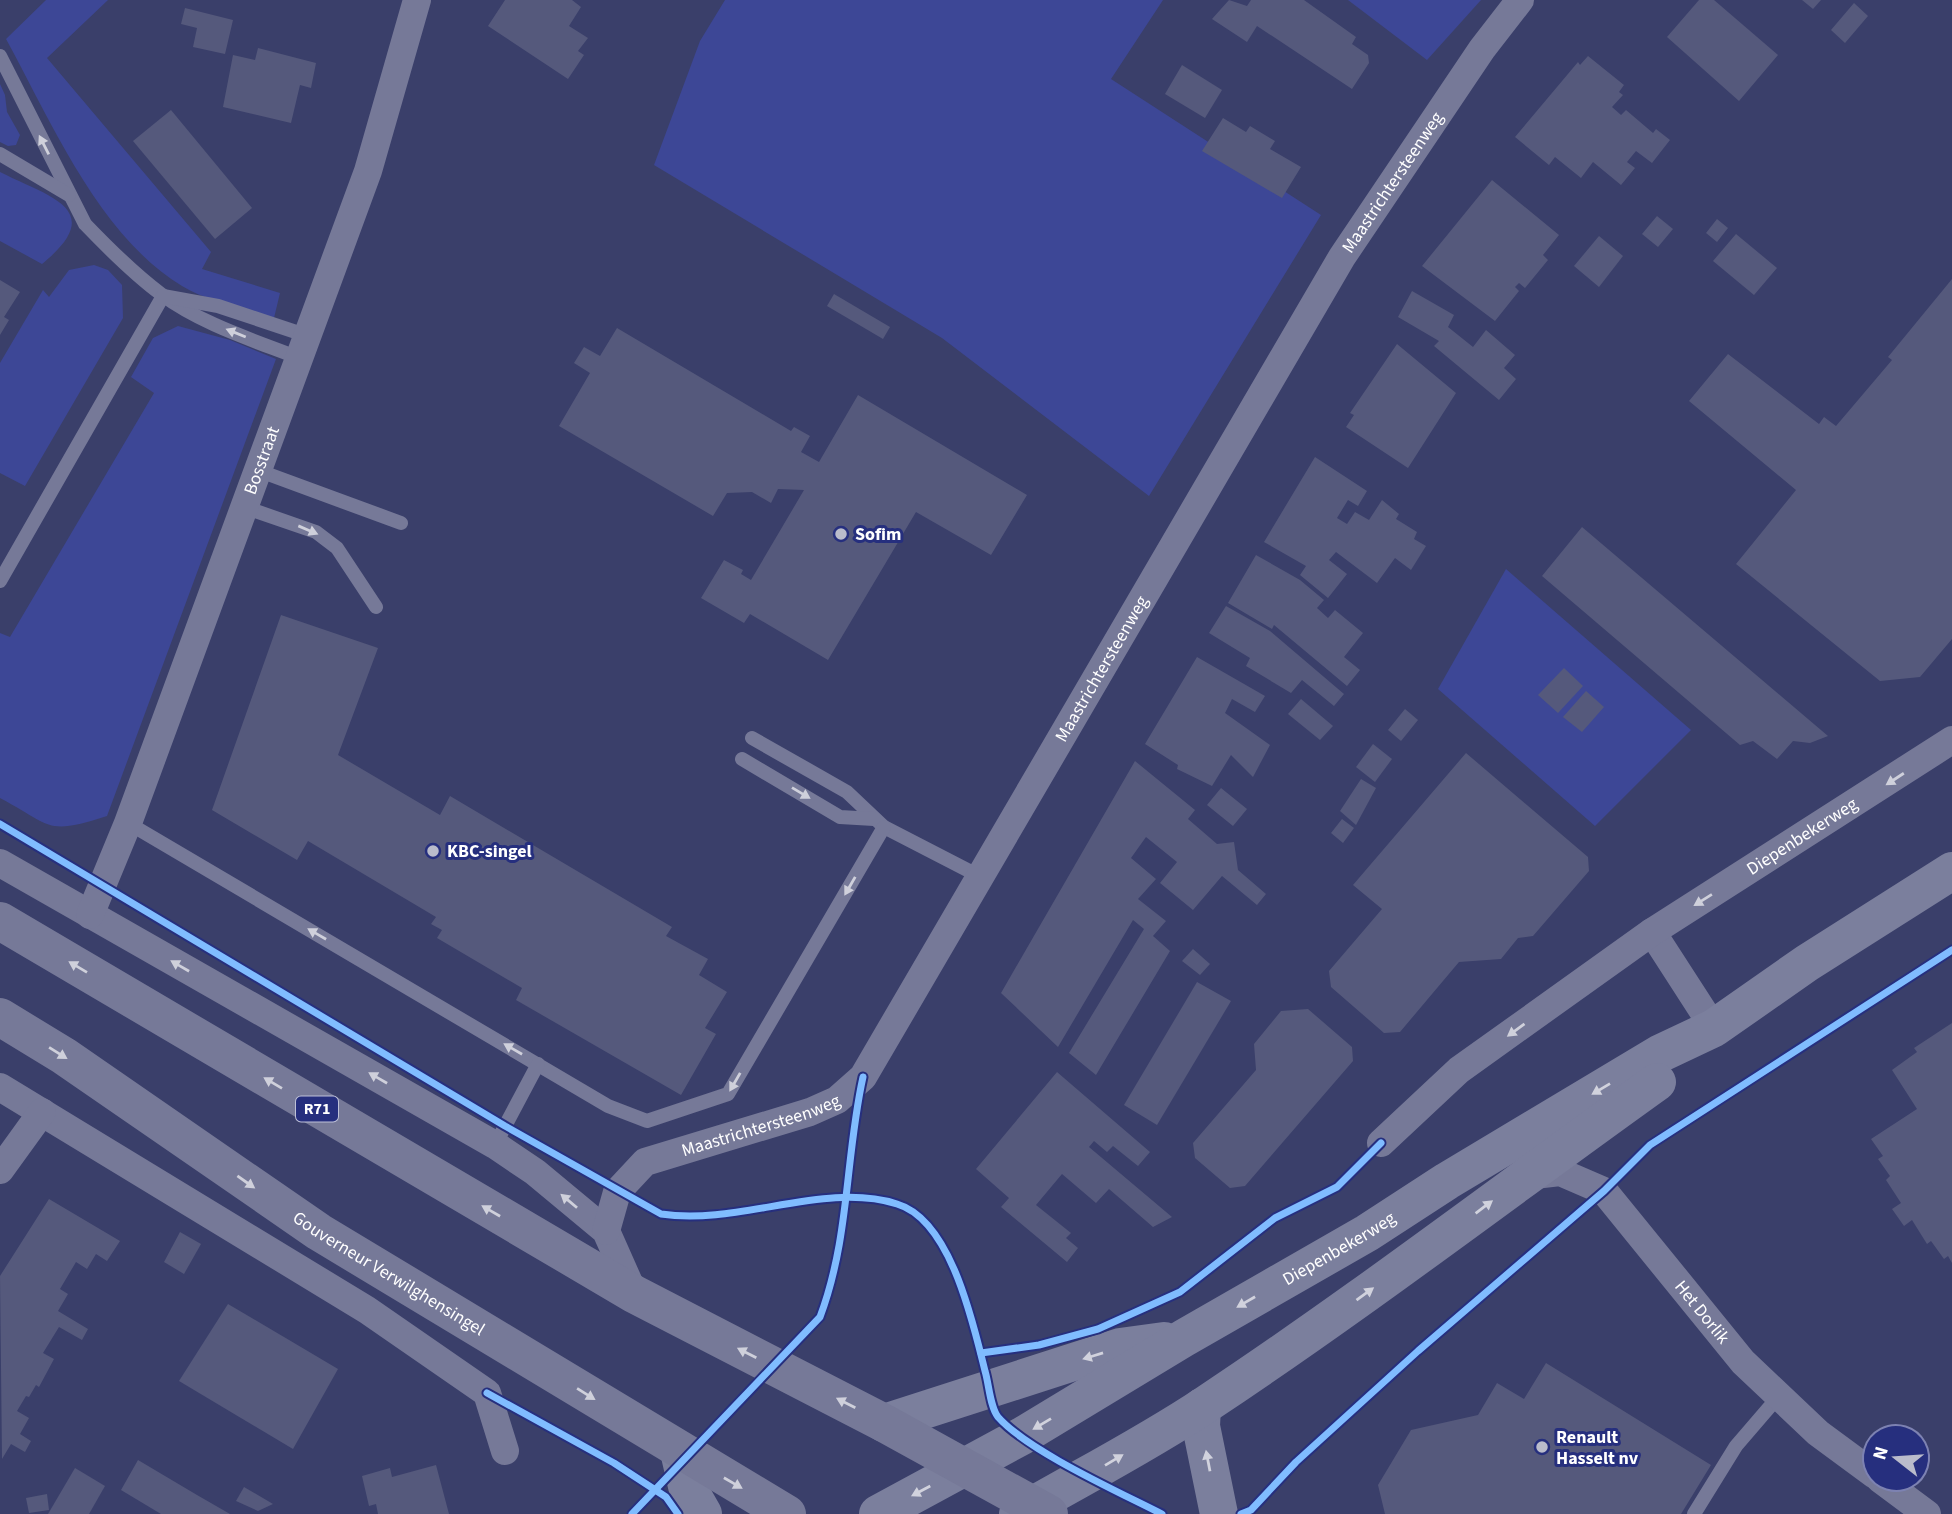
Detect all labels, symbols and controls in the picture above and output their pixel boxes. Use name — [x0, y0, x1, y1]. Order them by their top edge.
street label: Maastrichtersteenweg — [1336, 107, 1449, 258]
one-way arrow — [39, 135, 50, 155]
one-way arrow — [225, 327, 246, 338]
street label: Bosstraat — [238, 423, 285, 498]
place label: Sofim — [855, 522, 901, 547]
one-way arrow — [298, 525, 319, 536]
marker: Sofim — [833, 526, 849, 542]
street label: Maastrichtersteenweg — [1049, 591, 1154, 747]
one-way arrow — [1886, 772, 1905, 785]
one-way arrow — [791, 787, 810, 800]
street label: Diepenbekerweg — [1742, 791, 1862, 881]
place label: KBC-singel — [447, 839, 532, 864]
marker: KBC-singel — [425, 843, 441, 859]
one-way arrow — [844, 876, 856, 895]
one-way arrow — [1694, 893, 1712, 907]
one-way arrow — [307, 928, 327, 940]
one-way arrow — [171, 960, 190, 972]
one-way arrow — [68, 961, 87, 973]
one-way arrow — [1507, 1022, 1525, 1036]
one-way arrow — [504, 1043, 523, 1055]
one-way arrow — [49, 1047, 68, 1060]
one-way arrow — [368, 1072, 388, 1084]
one-way arrow — [730, 1072, 742, 1092]
one-way arrow — [264, 1077, 283, 1089]
one-way arrow — [1591, 1083, 1610, 1096]
street label: Maastrichtersteenweg — [678, 1088, 844, 1163]
road number: R71 — [296, 1096, 338, 1121]
one-way arrow — [237, 1175, 255, 1189]
one-way arrow — [561, 1193, 579, 1208]
one-way arrow — [1474, 1200, 1493, 1214]
street label: Gouverneur Verwilghensingel — [288, 1205, 490, 1342]
one-way arrow — [481, 1205, 500, 1217]
street label: Diepenbekerweg — [1278, 1205, 1400, 1291]
street label: Het Dorlik — [1669, 1275, 1736, 1349]
one-way arrow — [1356, 1288, 1374, 1302]
one-way arrow — [1236, 1296, 1255, 1308]
one-way arrow — [737, 1347, 757, 1358]
one-way arrow — [1082, 1351, 1103, 1361]
one-way arrow — [577, 1388, 596, 1400]
one-way arrow — [836, 1398, 856, 1409]
one-way arrow — [1032, 1418, 1051, 1431]
north arrow — [1861, 1423, 1931, 1493]
place label: Renault Hasselt nv — [1556, 1425, 1639, 1471]
marker: Renault Hasselt nv — [1534, 1439, 1550, 1455]
text: N — [1866, 1443, 1896, 1463]
one-way arrow — [1202, 1450, 1213, 1472]
one-way arrow — [1104, 1454, 1124, 1467]
one-way arrow — [723, 1476, 742, 1489]
one-way arrow — [911, 1485, 931, 1497]

